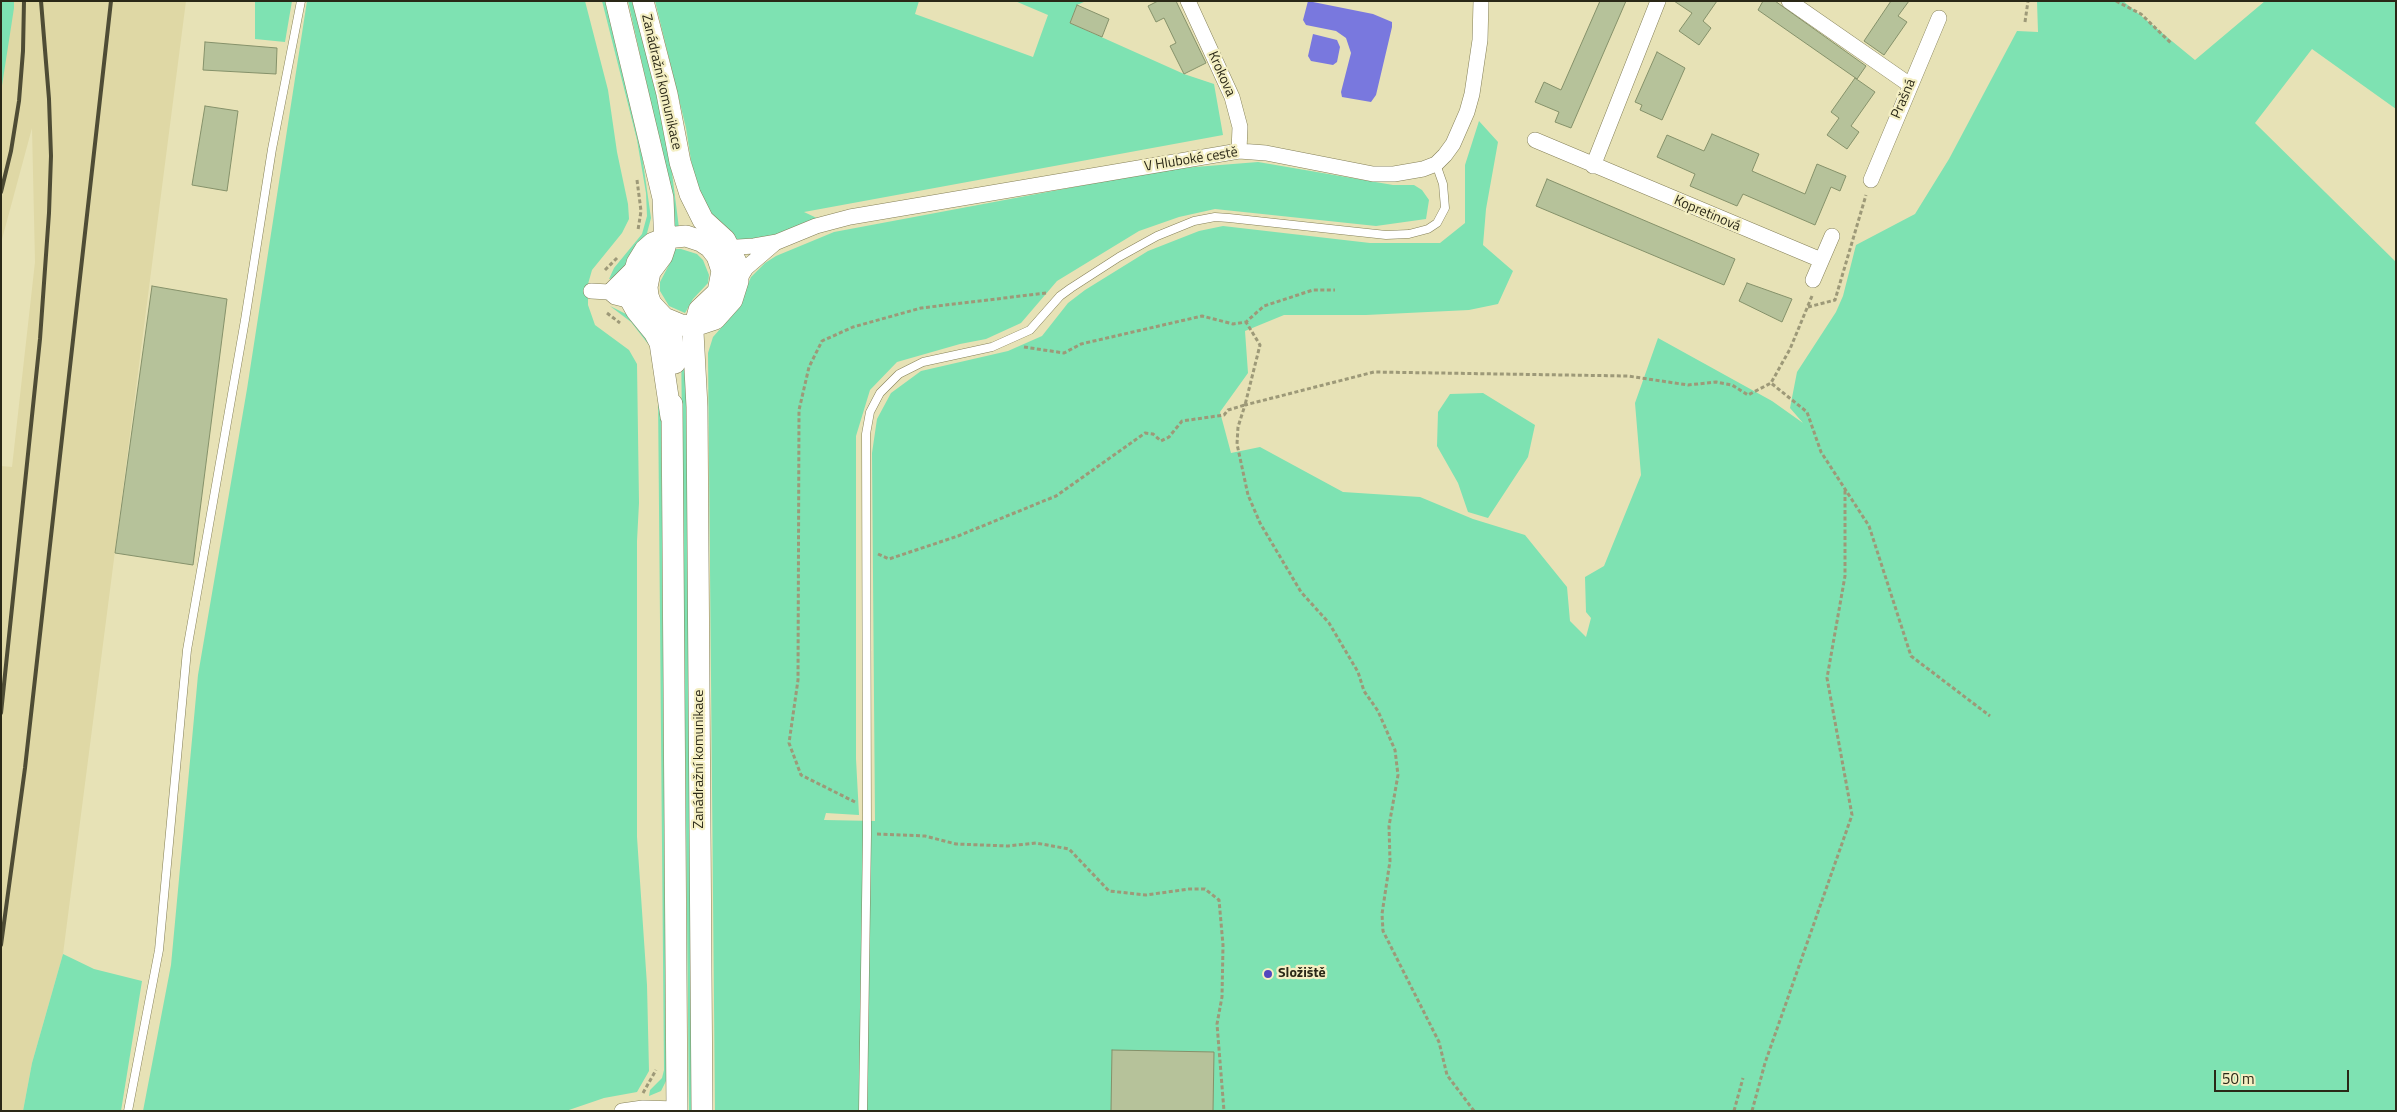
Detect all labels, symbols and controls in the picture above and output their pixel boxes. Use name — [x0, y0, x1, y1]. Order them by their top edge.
street label: Zanádražní komunikace — [637, 13, 685, 151]
street label: Krokova — [1204, 49, 1238, 99]
street label: Prašná — [1888, 77, 1920, 121]
street label: V Hluboké cestě — [1143, 144, 1239, 176]
street label: Kopretinová — [1671, 192, 1743, 236]
street label: Zanádražní komunikace — [692, 690, 708, 828]
place label: Složiště — [1278, 966, 1326, 982]
marker: Složiště — [1262, 968, 1274, 980]
scale bar — [2217, 1060, 2352, 1092]
text: 50 m — [2222, 1067, 2255, 1090]

